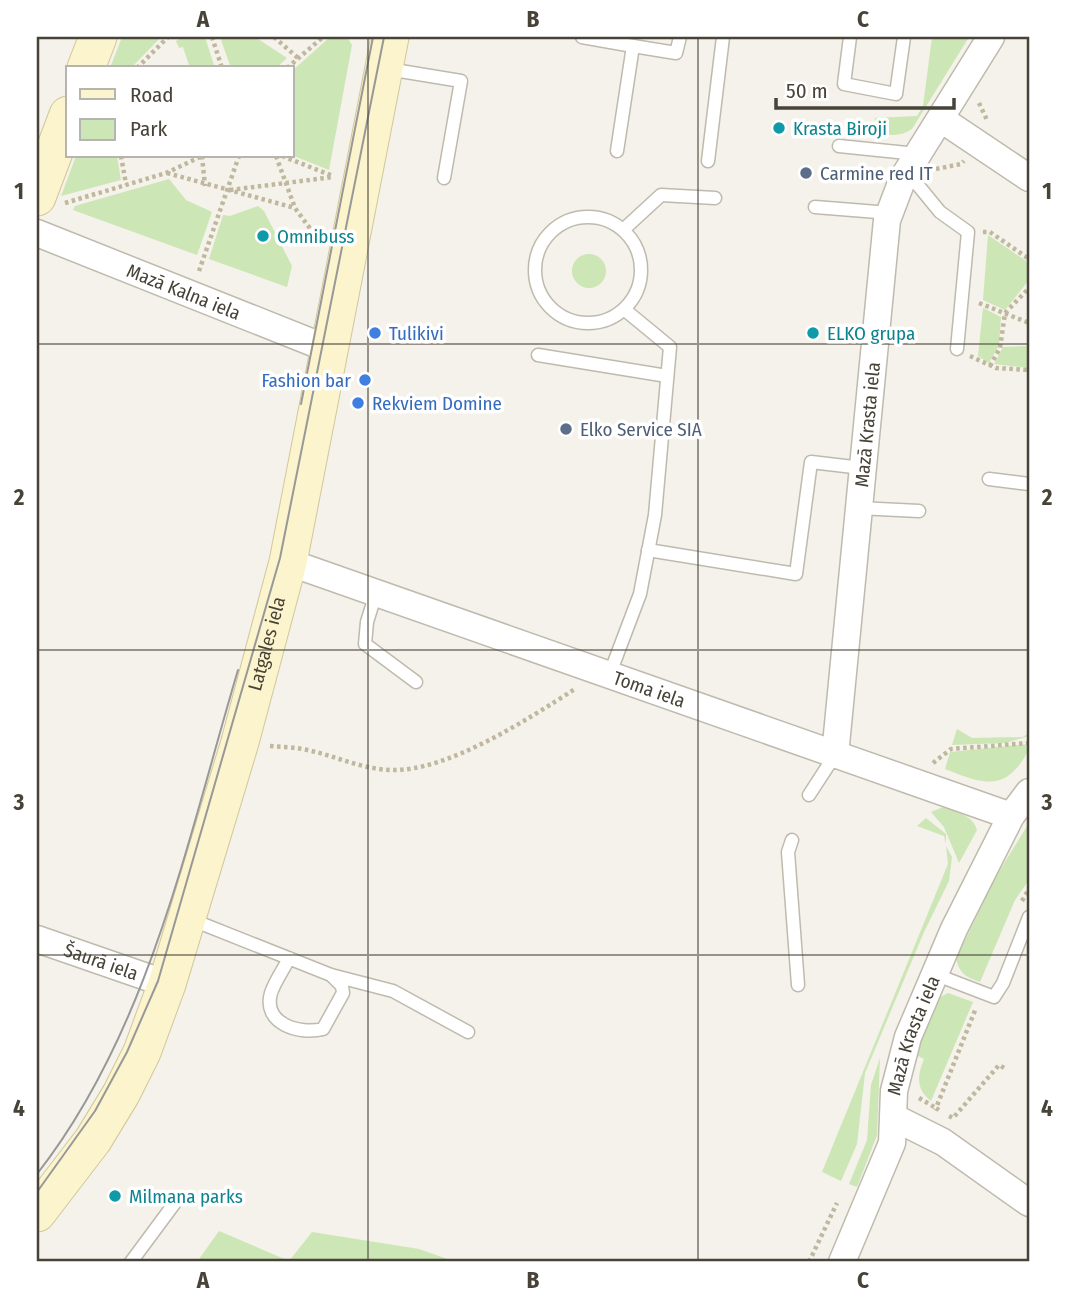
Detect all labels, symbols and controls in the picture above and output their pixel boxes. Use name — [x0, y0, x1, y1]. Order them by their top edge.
text: A — [196, 5, 210, 33]
text: B — [527, 5, 540, 33]
text: C — [857, 5, 869, 33]
legend — [66, 66, 294, 158]
scale bar — [776, 66, 954, 110]
text: 50 m — [786, 78, 828, 104]
text: Road — [130, 82, 174, 108]
text: Park — [130, 116, 168, 142]
place label: Krasta Biroji — [793, 117, 887, 140]
marker: Krasta Biroji — [771, 120, 787, 136]
place label: Carmine red IT — [820, 162, 933, 185]
marker: Carmine red IT — [798, 165, 814, 181]
text: 1 — [14, 177, 24, 205]
text: 1 — [1042, 177, 1052, 205]
place label: Omnibuss — [277, 225, 354, 248]
marker: Omnibuss — [255, 228, 271, 244]
street label: Mazā Kalna iela — [124, 259, 244, 324]
place label: Tulikivi — [389, 322, 444, 345]
place label: ELKO grupa — [827, 322, 915, 345]
marker: Tulikivi — [367, 325, 383, 341]
marker: ELKO grupa — [805, 325, 821, 341]
street label: Mazā Krasta iela — [850, 361, 885, 488]
place label: Fashion bar — [261, 369, 351, 392]
marker: Fashion bar — [357, 372, 373, 388]
place label: Rekviem Domine — [372, 392, 502, 415]
marker: Rekviem Domine — [350, 395, 366, 411]
place label: Elko Service SIA — [580, 418, 702, 441]
marker: Elko Service SIA — [558, 421, 574, 437]
text: 2 — [13, 483, 25, 511]
text: 2 — [1041, 483, 1053, 511]
street label: Latgales iela — [243, 594, 290, 693]
street label: Toma iela — [610, 666, 688, 712]
text: 3 — [13, 788, 25, 816]
text: 3 — [1041, 788, 1053, 816]
street label: Šaurā iela — [61, 938, 141, 985]
street label: Mazā Krasta iela — [882, 972, 944, 1098]
text: 4 — [13, 1094, 25, 1122]
text: 4 — [1041, 1094, 1053, 1122]
place label: Milmana parks — [129, 1185, 243, 1208]
marker: Milmana parks — [107, 1188, 123, 1204]
text: A — [196, 1266, 210, 1294]
text: B — [527, 1266, 540, 1294]
text: C — [857, 1266, 869, 1294]

